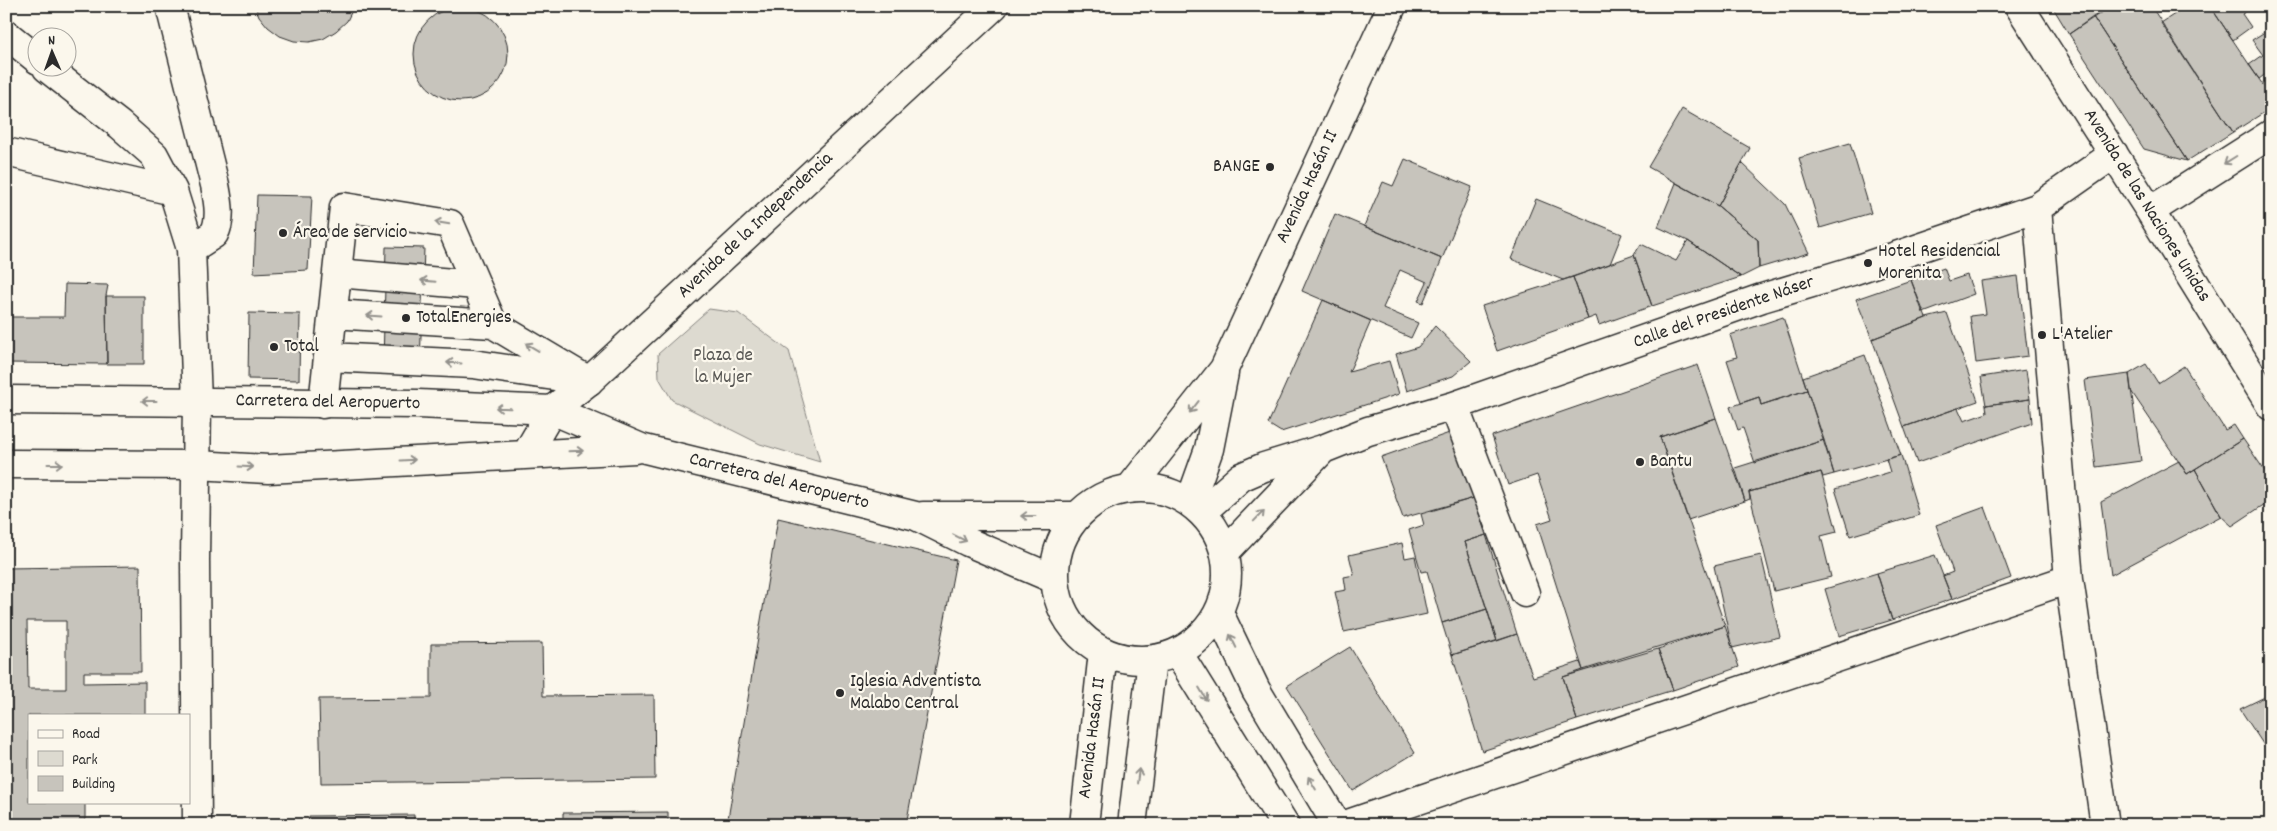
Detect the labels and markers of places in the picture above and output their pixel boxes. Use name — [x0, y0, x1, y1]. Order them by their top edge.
place label: BANGE — [1213, 154, 1260, 181]
marker: BANGE — [1264, 161, 1276, 173]
place label: Área de servicio — [293, 220, 408, 247]
marker: Área de servicio — [277, 227, 289, 239]
place label: Hotel Residencial Morenita — [1878, 239, 2001, 288]
marker: Hotel Residencial Morenita — [1862, 257, 1874, 269]
place label: TotalEnergies — [416, 305, 512, 332]
marker: TotalEnergies — [400, 312, 412, 324]
place label: L'Atelier — [2052, 322, 2113, 349]
marker: L'Atelier — [2036, 329, 2048, 341]
place label: Total — [284, 334, 319, 361]
marker: Total — [268, 341, 280, 353]
place label: Bantu — [1650, 449, 1692, 476]
marker: Bantu — [1634, 456, 1646, 468]
place label: Iglesia Adventista Malabo Central — [850, 669, 982, 718]
marker: Iglesia Adventista Malabo Central — [834, 687, 846, 699]

